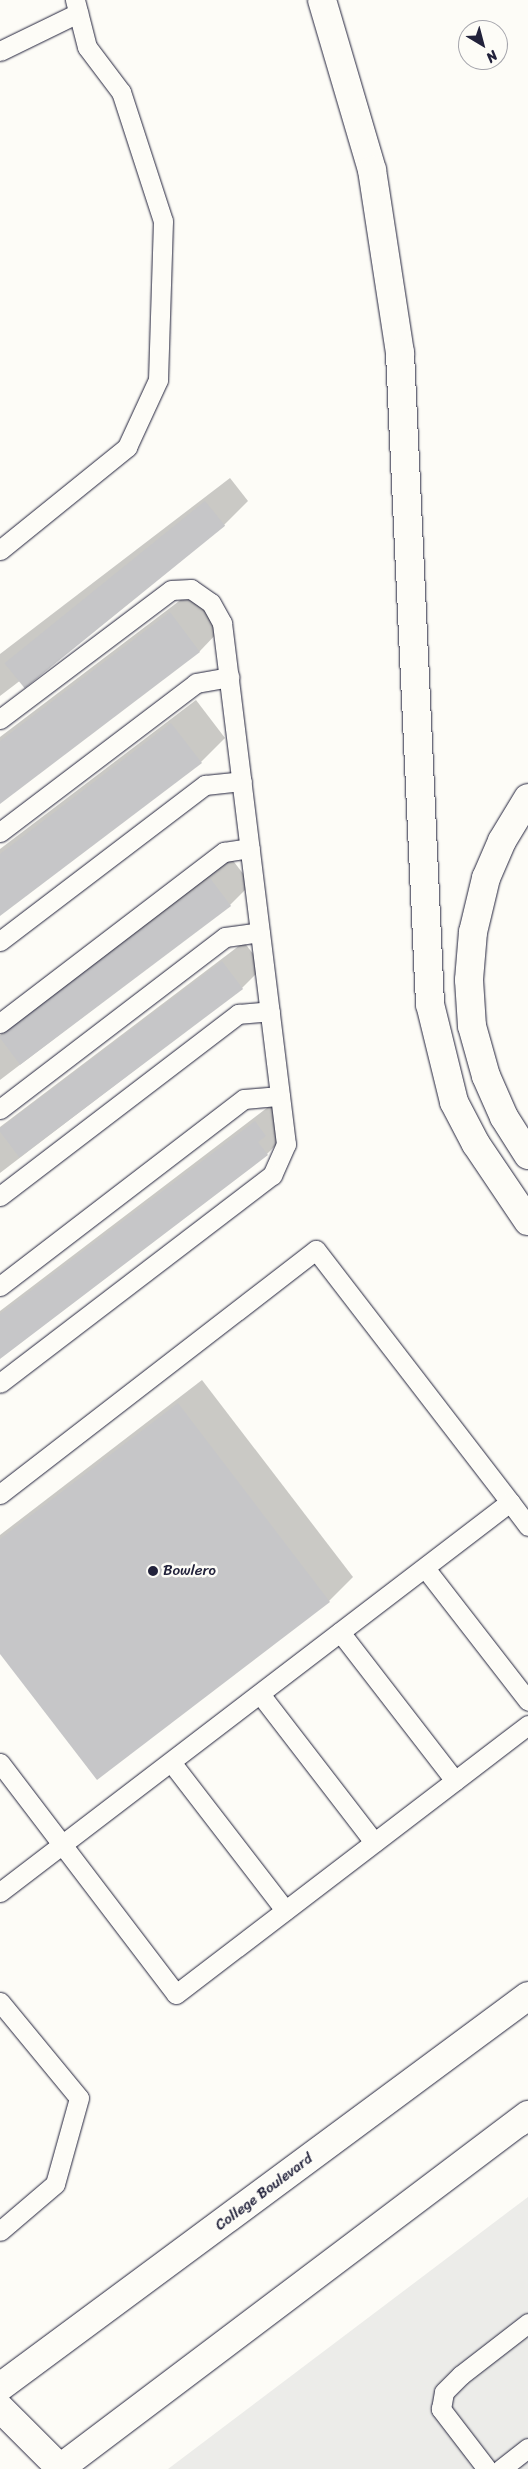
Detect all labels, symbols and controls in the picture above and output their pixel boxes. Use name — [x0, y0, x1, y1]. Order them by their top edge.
north arrow — [458, 20, 508, 70]
text: N — [480, 44, 503, 69]
place label: Bowlero — [163, 1562, 216, 1580]
marker: Bowlero — [147, 1565, 159, 1577]
street label: College Boulevard — [212, 2150, 316, 2234]

